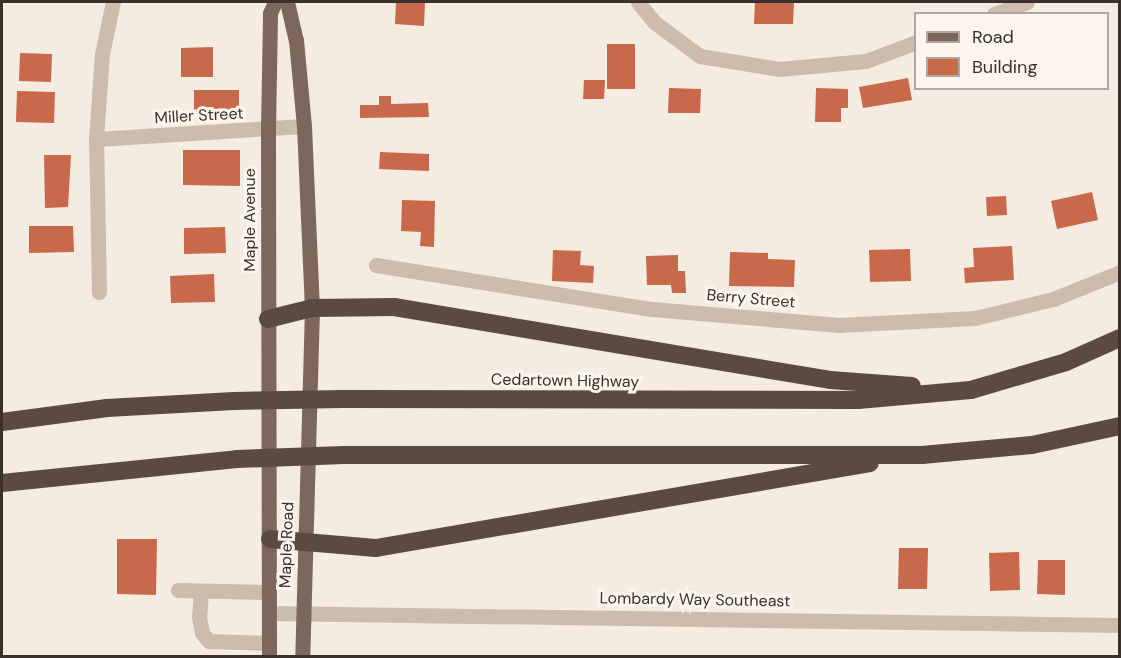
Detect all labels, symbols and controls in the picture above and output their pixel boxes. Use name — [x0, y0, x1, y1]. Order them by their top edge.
legend — [914, 12, 1109, 90]
text: Road — [972, 25, 1014, 49]
text: Building — [972, 55, 1037, 79]
street label: Miller Street — [154, 104, 244, 128]
street label: Maple Avenue — [240, 168, 260, 272]
street label: Berry Street — [706, 286, 796, 312]
street label: Cedartown Highway — [491, 370, 639, 392]
street label: Maple Road — [276, 502, 298, 588]
street label: Lombardy Way Southeast — [599, 589, 791, 611]

